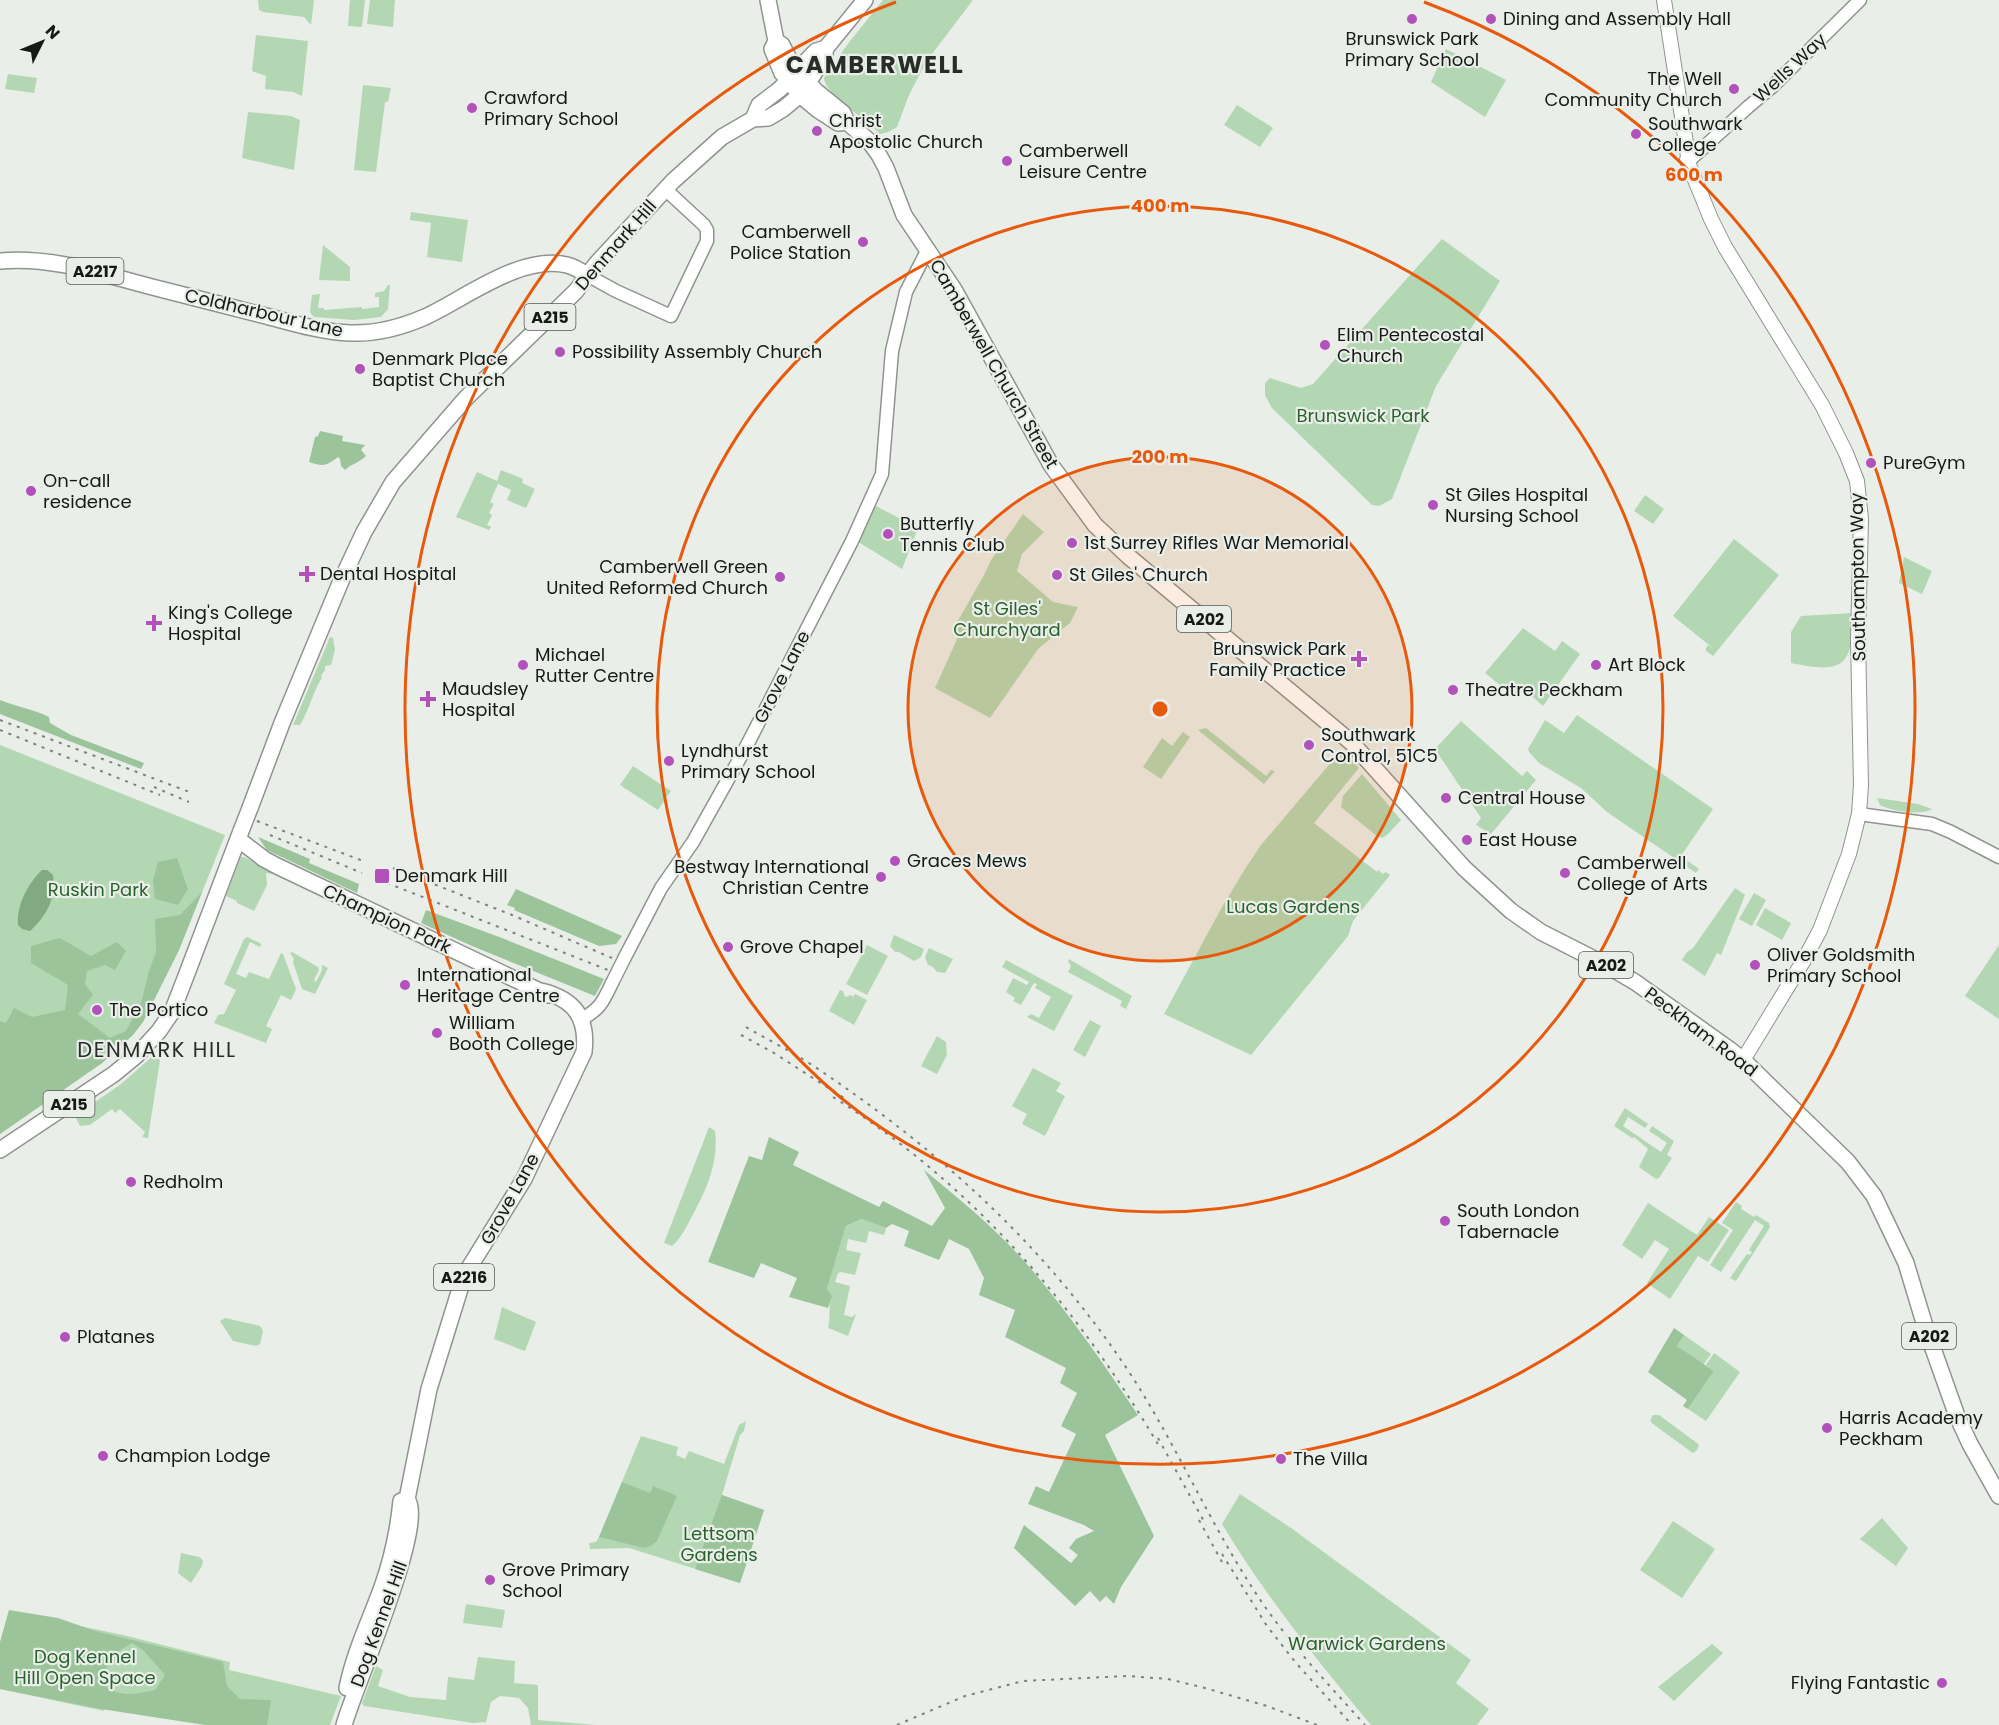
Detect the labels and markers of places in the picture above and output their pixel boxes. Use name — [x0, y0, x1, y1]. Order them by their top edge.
place label: Dining and Assembly Hall — [1503, 6, 1731, 31]
marker: Brunswick Park Primary School — [1405, 12, 1419, 26]
marker: Dining and Assembly Hall — [1484, 12, 1498, 26]
place label: Brunswick Park Primary School — [1345, 26, 1479, 72]
place label: The Well Community Church — [1544, 66, 1722, 112]
marker: The Well Community Church — [1727, 82, 1741, 96]
place label: Crawford Primary School — [484, 85, 618, 131]
marker: Crawford Primary School — [465, 101, 479, 115]
place label: Christ Apostolic Church — [829, 108, 983, 154]
place label: Southwark College — [1648, 111, 1743, 157]
marker: Christ Apostolic Church — [810, 124, 824, 138]
marker: Southwark College — [1629, 127, 1643, 141]
place label: Camberwell Leisure Centre — [1019, 138, 1147, 184]
marker: Camberwell Leisure Centre — [1000, 154, 1014, 168]
place label: Camberwell Police Station — [730, 219, 851, 265]
marker: Camberwell Police Station — [856, 235, 870, 249]
place label: Elim Pentecostal Church — [1337, 322, 1484, 368]
marker: Elim Pentecostal Church — [1318, 338, 1332, 352]
place label: Possibility Assembly Church — [572, 339, 822, 364]
marker: Possibility Assembly Church — [553, 345, 567, 359]
place label: Denmark Place Baptist Church — [372, 346, 508, 392]
marker: Denmark Place Baptist Church — [353, 362, 367, 376]
place label: PureGym — [1883, 450, 1966, 475]
marker: PureGym — [1864, 456, 1878, 470]
place label: On-call residence — [43, 468, 132, 514]
place label: St Giles Hospital Nursing School — [1445, 482, 1588, 528]
marker: On-call residence — [24, 484, 38, 498]
marker: St Giles Hospital Nursing School — [1426, 498, 1440, 512]
place label: Butterfly Tennis Club — [900, 511, 1005, 557]
marker: Butterfly Tennis Club — [881, 527, 895, 541]
place label: 1st Surrey Rifles War Memorial — [1084, 530, 1349, 555]
marker: 1st Surrey Rifles War Memorial — [1065, 536, 1079, 550]
place label: Camberwell Green United Reformed Church — [546, 554, 768, 600]
place label: Dental Hospital — [320, 561, 456, 586]
place label: St Giles' Church — [1069, 562, 1208, 587]
marker: Dental Hospital — [298, 565, 316, 583]
marker: St Giles' Church — [1050, 568, 1064, 582]
marker: Camberwell Green United Reformed Church — [773, 570, 787, 584]
place label: King's College Hospital — [168, 600, 293, 646]
marker: King's College Hospital — [145, 614, 163, 632]
place label: Brunswick Park Family Practice — [1209, 636, 1347, 682]
place label: Michael Rutter Centre — [535, 642, 654, 688]
marker: Brunswick Park Family Practice — [1350, 650, 1368, 668]
place label: Art Block — [1608, 652, 1686, 677]
marker: Michael Rutter Centre — [516, 658, 530, 672]
marker: Art Block — [1589, 658, 1603, 672]
place label: Maudsley Hospital — [442, 676, 528, 722]
place label: Theatre Peckham — [1465, 677, 1623, 702]
marker: Theatre Peckham — [1446, 683, 1460, 697]
marker: Maudsley Hospital — [419, 690, 437, 708]
centre of rings — [1150, 699, 1170, 719]
place label: Southwark Control, 51C5 — [1321, 722, 1438, 768]
place label: Lyndhurst Primary School — [681, 738, 815, 784]
marker: Southwark Control, 51C5 — [1302, 738, 1316, 752]
marker: Lyndhurst Primary School — [662, 754, 676, 768]
place label: Central House — [1458, 785, 1585, 810]
marker: Central House — [1439, 791, 1453, 805]
place label: East House — [1479, 827, 1577, 852]
marker: East House — [1460, 833, 1474, 847]
place label: Graces Mews — [907, 848, 1027, 873]
place label: Camberwell College of Arts — [1577, 850, 1708, 896]
place label: Bestway International Christian Centre — [674, 854, 869, 900]
marker: Graces Mews — [888, 854, 902, 868]
place label: Denmark Hill — [395, 863, 508, 888]
marker: Camberwell College of Arts — [1558, 866, 1572, 880]
marker: Denmark Hill — [373, 867, 391, 885]
marker: Bestway International Christian Centre — [874, 870, 888, 884]
place label: Grove Chapel — [740, 934, 864, 959]
marker: Grove Chapel — [721, 940, 735, 954]
place label: Oliver Goldsmith Primary School — [1767, 942, 1915, 988]
marker: Oliver Goldsmith Primary School — [1748, 958, 1762, 972]
place label: International Heritage Centre — [417, 962, 560, 1008]
marker: International Heritage Centre — [398, 978, 412, 992]
place label: The Portico — [109, 997, 208, 1022]
marker: The Portico — [90, 1003, 104, 1017]
place label: William Booth College — [449, 1010, 575, 1056]
marker: William Booth College — [430, 1026, 444, 1040]
place label: Redholm — [143, 1169, 223, 1194]
marker: Redholm — [124, 1175, 138, 1189]
place label: South London Tabernacle — [1457, 1198, 1580, 1244]
marker: South London Tabernacle — [1438, 1214, 1452, 1228]
place label: Platanes — [77, 1324, 155, 1349]
marker: Platanes — [58, 1330, 72, 1344]
place label: Harris Academy Peckham — [1839, 1405, 1983, 1451]
marker: Harris Academy Peckham — [1820, 1421, 1834, 1435]
place label: Champion Lodge — [115, 1443, 270, 1468]
place label: The Villa — [1293, 1446, 1368, 1471]
marker: Champion Lodge — [96, 1449, 110, 1463]
marker: The Villa — [1274, 1452, 1288, 1466]
place label: Grove Primary School — [502, 1557, 629, 1603]
marker: Grove Primary School — [483, 1573, 497, 1587]
place label: Flying Fantastic — [1791, 1670, 1930, 1695]
marker: Flying Fantastic — [1935, 1676, 1949, 1690]

